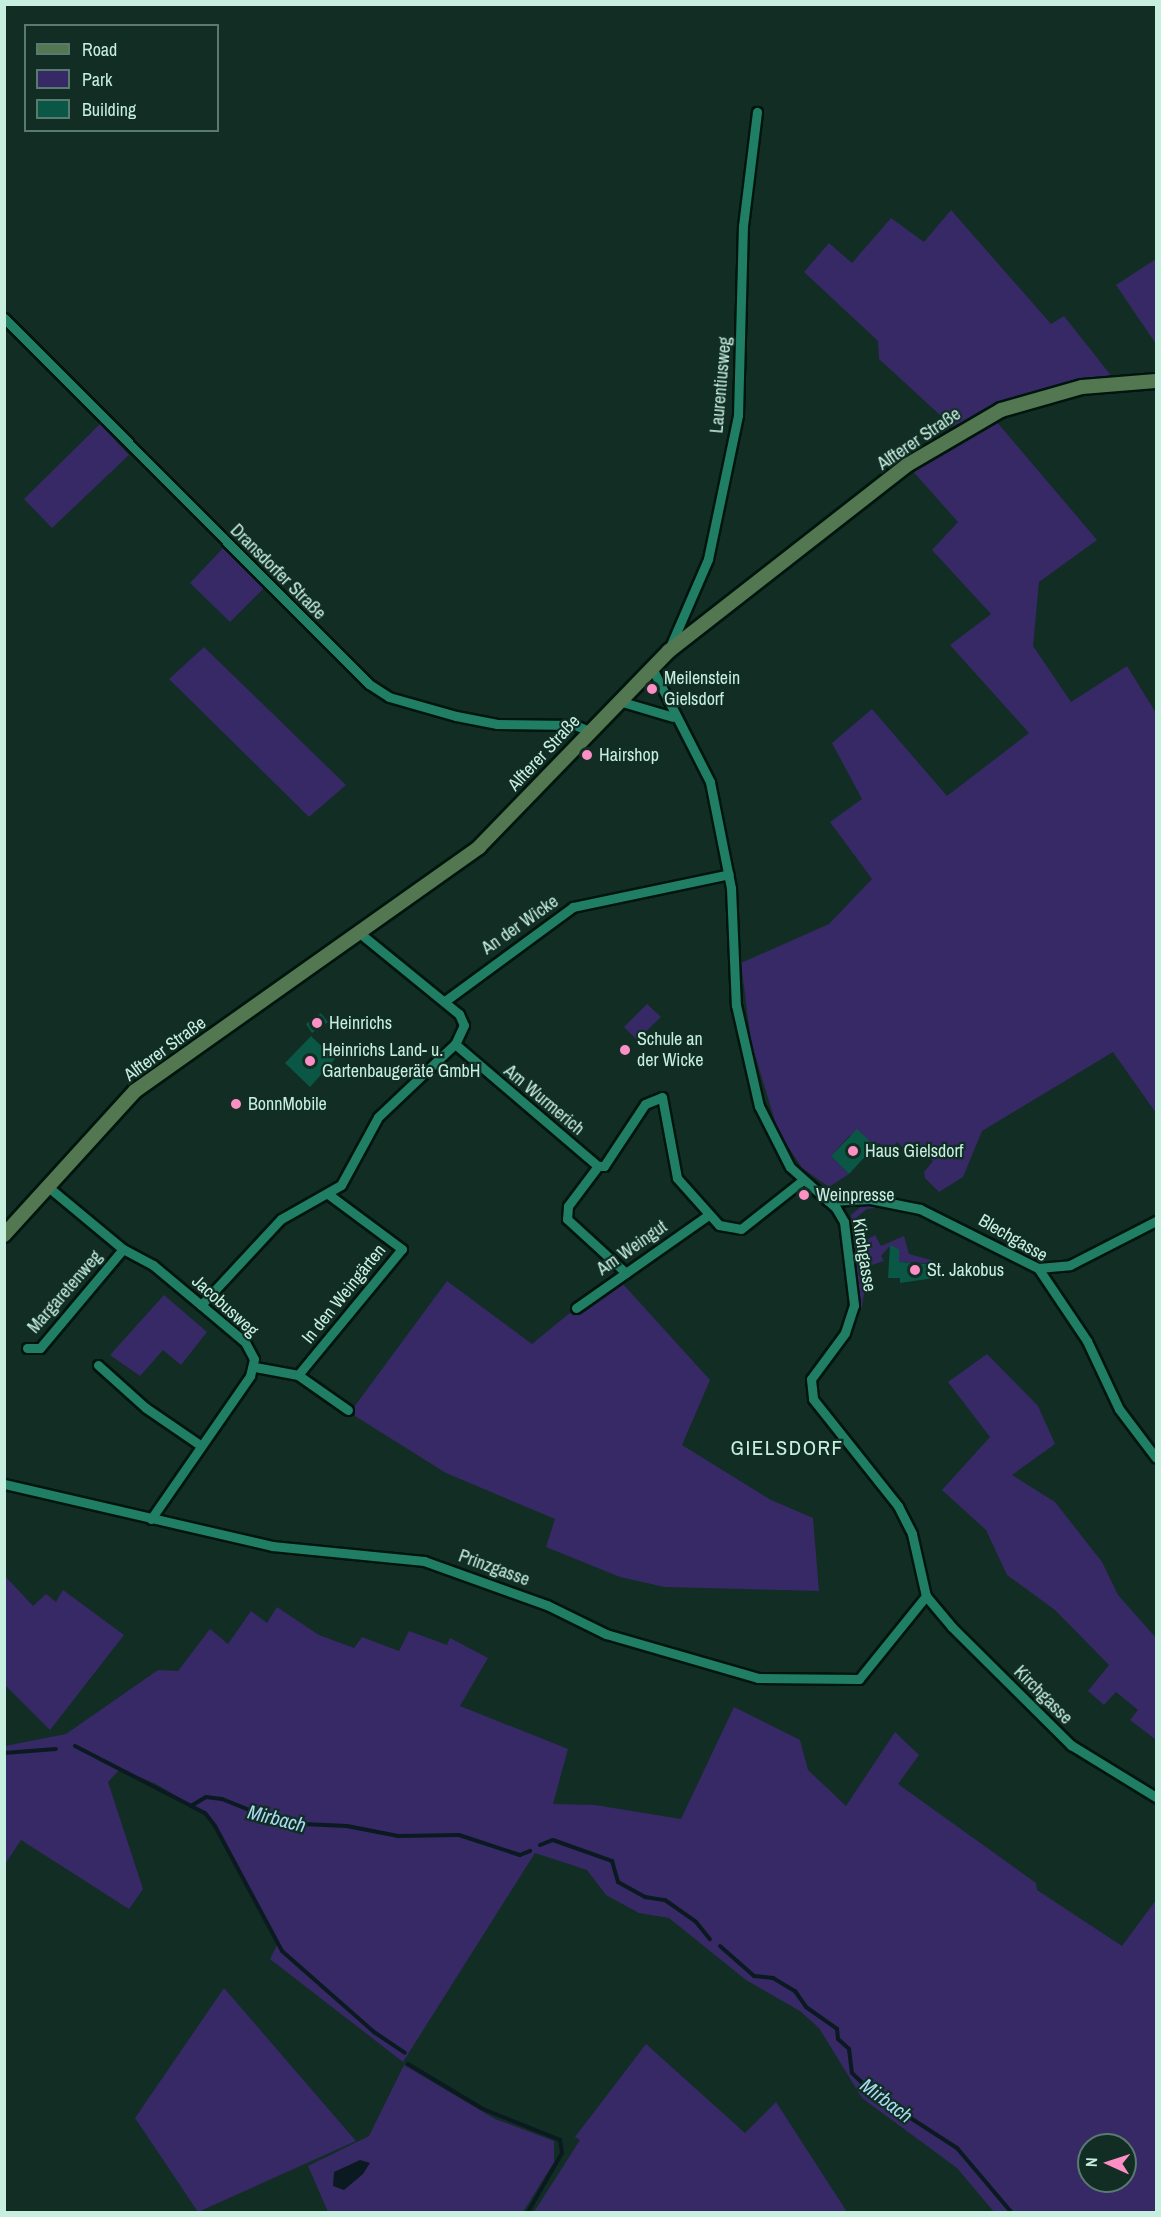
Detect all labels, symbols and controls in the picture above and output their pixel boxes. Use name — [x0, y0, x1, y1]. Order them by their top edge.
legend — [24, 24, 219, 132]
text: Road — [82, 37, 117, 62]
text: Park — [82, 67, 112, 92]
text: Building — [82, 97, 136, 122]
street label: Laurentiusweg — [706, 336, 736, 434]
street label: Alfterer Straße — [873, 403, 965, 475]
street label: Dransdorfer Straße — [226, 520, 330, 624]
place label: Meilenstein Gielsdorf — [664, 668, 740, 710]
marker: Meilenstein Gielsdorf — [645, 682, 659, 696]
street label: Alfterer Straße — [503, 711, 585, 795]
place label: Hairshop — [599, 744, 659, 766]
marker: Hairshop — [580, 748, 594, 762]
street label: An der Wicke — [478, 891, 562, 959]
street label: Alfterer Straße — [120, 1012, 210, 1086]
place label: Heinrichs — [329, 1012, 392, 1034]
marker: Heinrichs — [310, 1016, 324, 1030]
place label: Schule an der Wicke — [637, 1029, 703, 1072]
place label: Heinrichs Land- u. Gartenbaugeräte GmbH — [322, 1040, 480, 1082]
marker: Schule an der Wicke — [618, 1043, 632, 1057]
marker: Heinrichs Land- u. Gartenbaugeräte GmbH — [303, 1054, 317, 1068]
street label: Am Wurmerich — [499, 1060, 589, 1140]
place label: BonnMobile — [248, 1093, 327, 1115]
marker: BonnMobile — [229, 1097, 243, 1111]
place label: Haus Gielsdorf — [865, 1140, 963, 1162]
marker: Haus Gielsdorf — [846, 1144, 860, 1158]
place label: Weinpresse — [816, 1184, 894, 1206]
marker: Weinpresse — [797, 1188, 811, 1202]
street label: Blechgasse — [975, 1210, 1051, 1266]
street label: Am Weingut — [593, 1216, 671, 1280]
street label: Kirchgasse — [848, 1217, 880, 1293]
street label: In den Weingärten — [297, 1240, 391, 1348]
street label: Margaretenweg — [23, 1246, 107, 1338]
place label: St. Jakobus — [927, 1259, 1004, 1281]
marker: St. Jakobus — [908, 1263, 922, 1277]
street label: Jacobusweg — [187, 1271, 263, 1341]
district label: GIELSDORF — [730, 1435, 844, 1461]
street label: Prinzgasse — [456, 1545, 532, 1591]
street label: Kirchgasse — [1009, 1661, 1077, 1729]
water label: Mirbach — [245, 1799, 309, 1837]
water label: Mirbach — [856, 2073, 918, 2127]
north arrow — [1077, 2133, 1137, 2193]
text: N — [1080, 2157, 1102, 2167]

